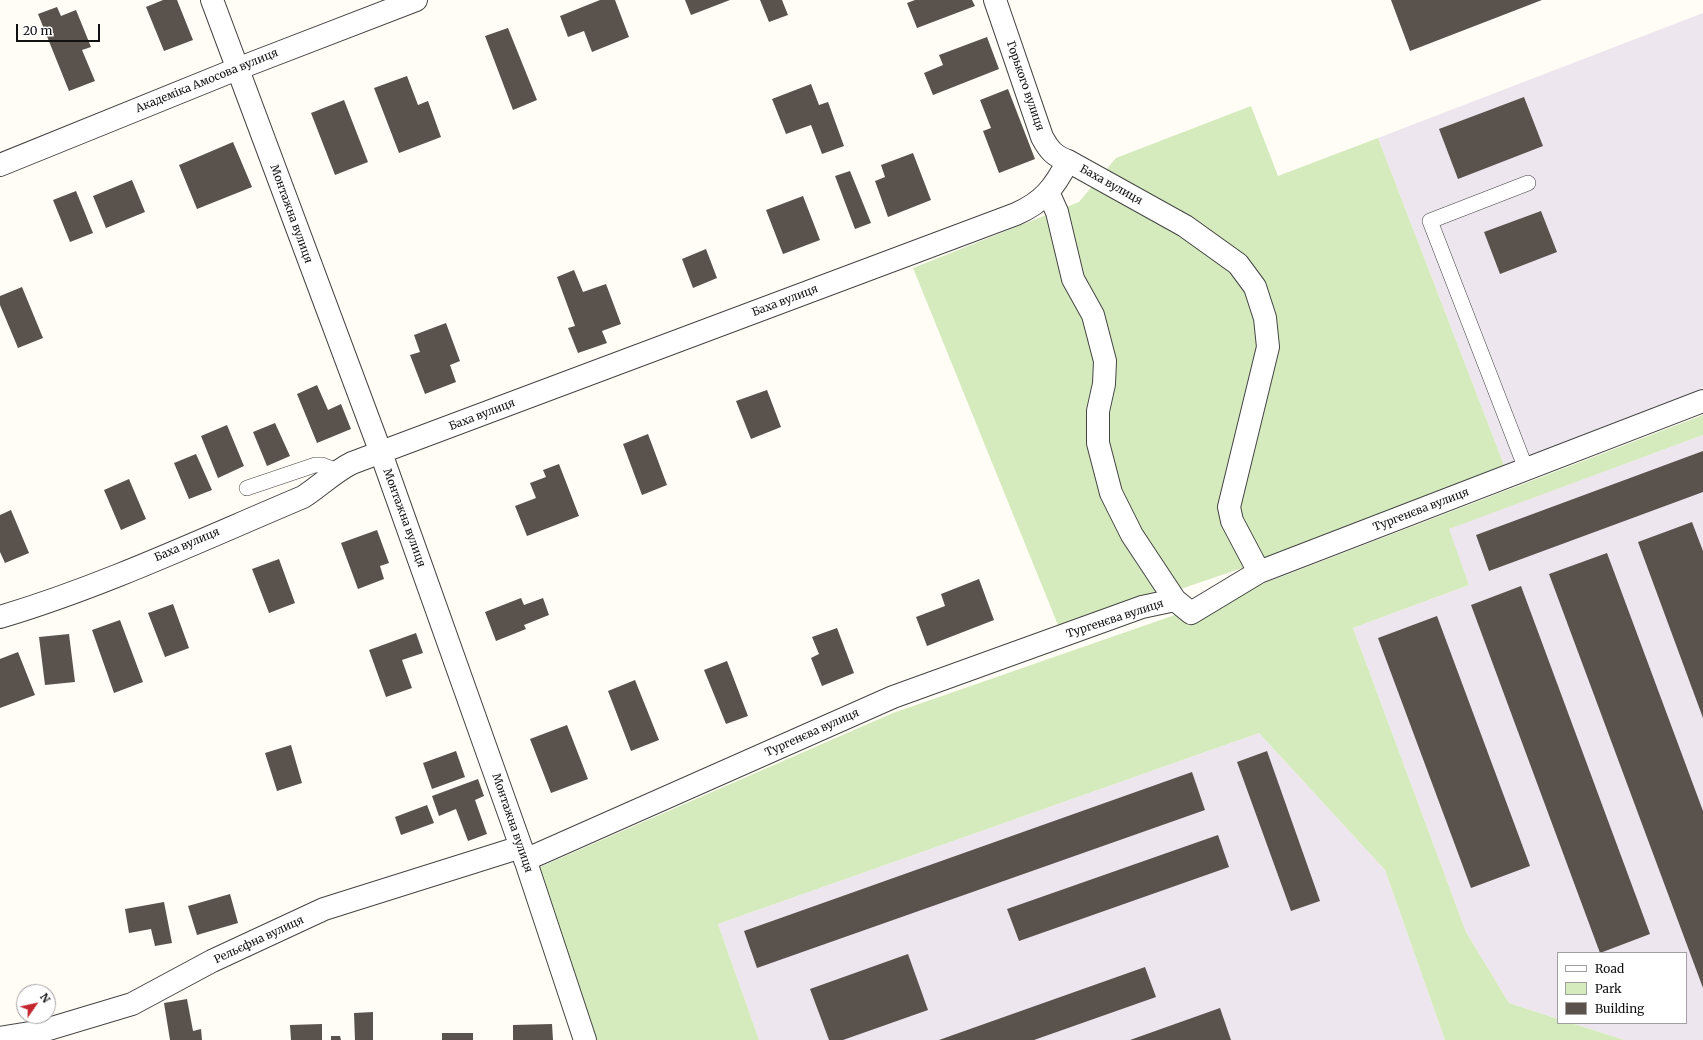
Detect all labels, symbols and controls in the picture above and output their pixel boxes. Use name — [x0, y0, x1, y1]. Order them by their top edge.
scale bar — [18, 16, 102, 42]
text: 20 m — [23, 23, 52, 38]
street label: Горького вулиця — [1003, 39, 1047, 133]
street label: Академіка Амосова вулиця — [134, 46, 280, 116]
street label: Баха вулиця — [1077, 162, 1145, 208]
street label: Монтажна вулиця — [267, 163, 315, 265]
street label: Баха вулиця — [750, 282, 820, 320]
street label: Баха вулиця — [447, 396, 517, 434]
street label: Монтажна вулиця — [380, 467, 428, 569]
street label: Тургенєва вулиця — [1371, 486, 1471, 534]
street label: Баха вулиця — [152, 525, 222, 565]
street label: Тургенєва вулиця — [1065, 597, 1165, 641]
street label: Тургенєва вулиця — [763, 706, 861, 760]
street label: Монтажна вулиця — [489, 772, 535, 874]
street label: Рельєфна вулиця — [212, 913, 306, 967]
legend — [1557, 952, 1687, 1024]
text: Road — [1595, 961, 1624, 976]
text: Park — [1595, 981, 1622, 996]
north arrow — [16, 984, 56, 1024]
text: N — [37, 990, 53, 1005]
text: Building — [1595, 1001, 1644, 1016]

